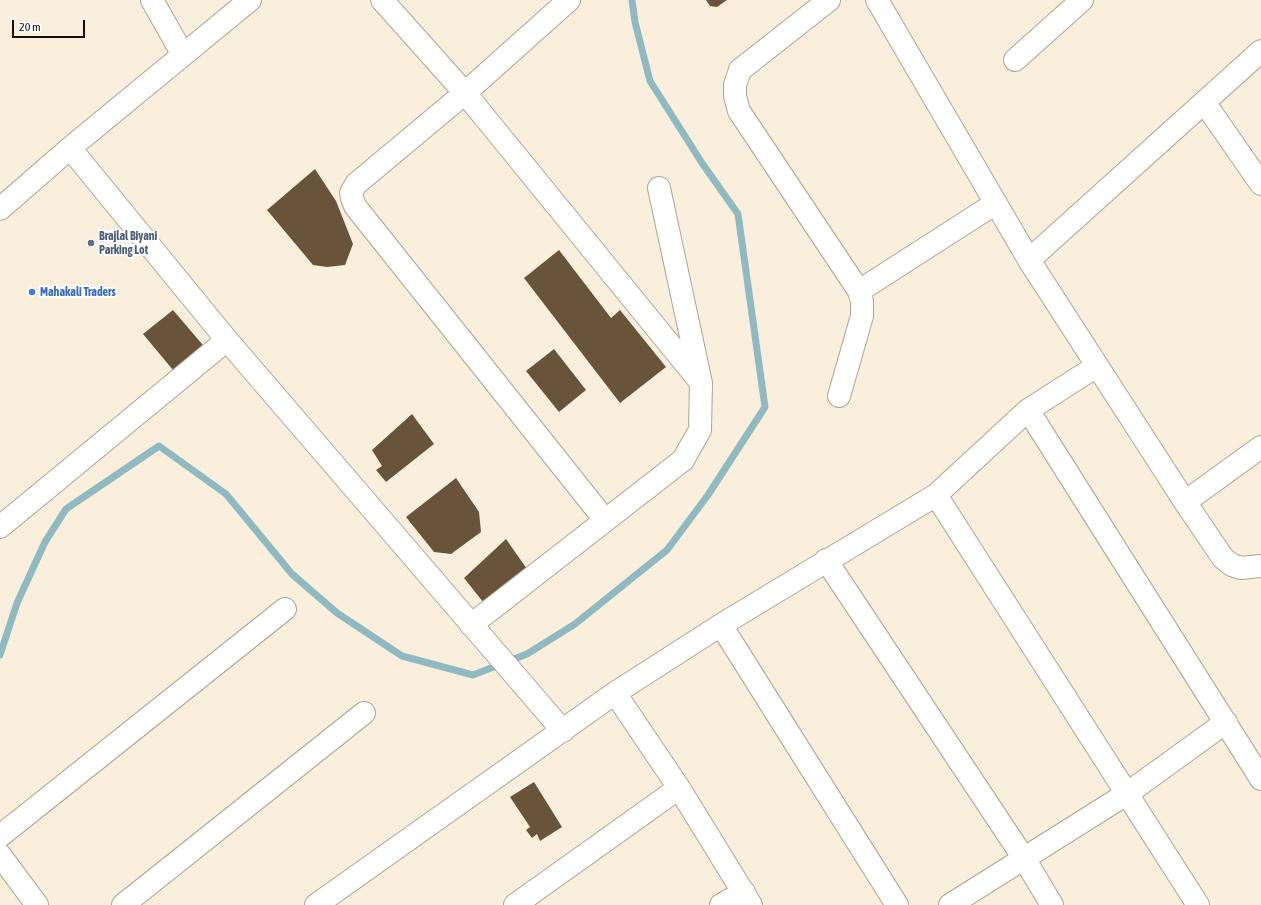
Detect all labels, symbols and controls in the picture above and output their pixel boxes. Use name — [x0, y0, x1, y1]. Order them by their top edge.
scale bar — [14, 12, 87, 38]
text: 20 m — [19, 20, 41, 34]
place label: Brajlal Biyani Parking Lot — [99, 229, 157, 257]
marker: Brajlal Biyani Parking Lot — [86, 238, 96, 248]
place label: Mahakali Traders — [40, 285, 116, 299]
marker: Mahakali Traders — [27, 287, 37, 297]

